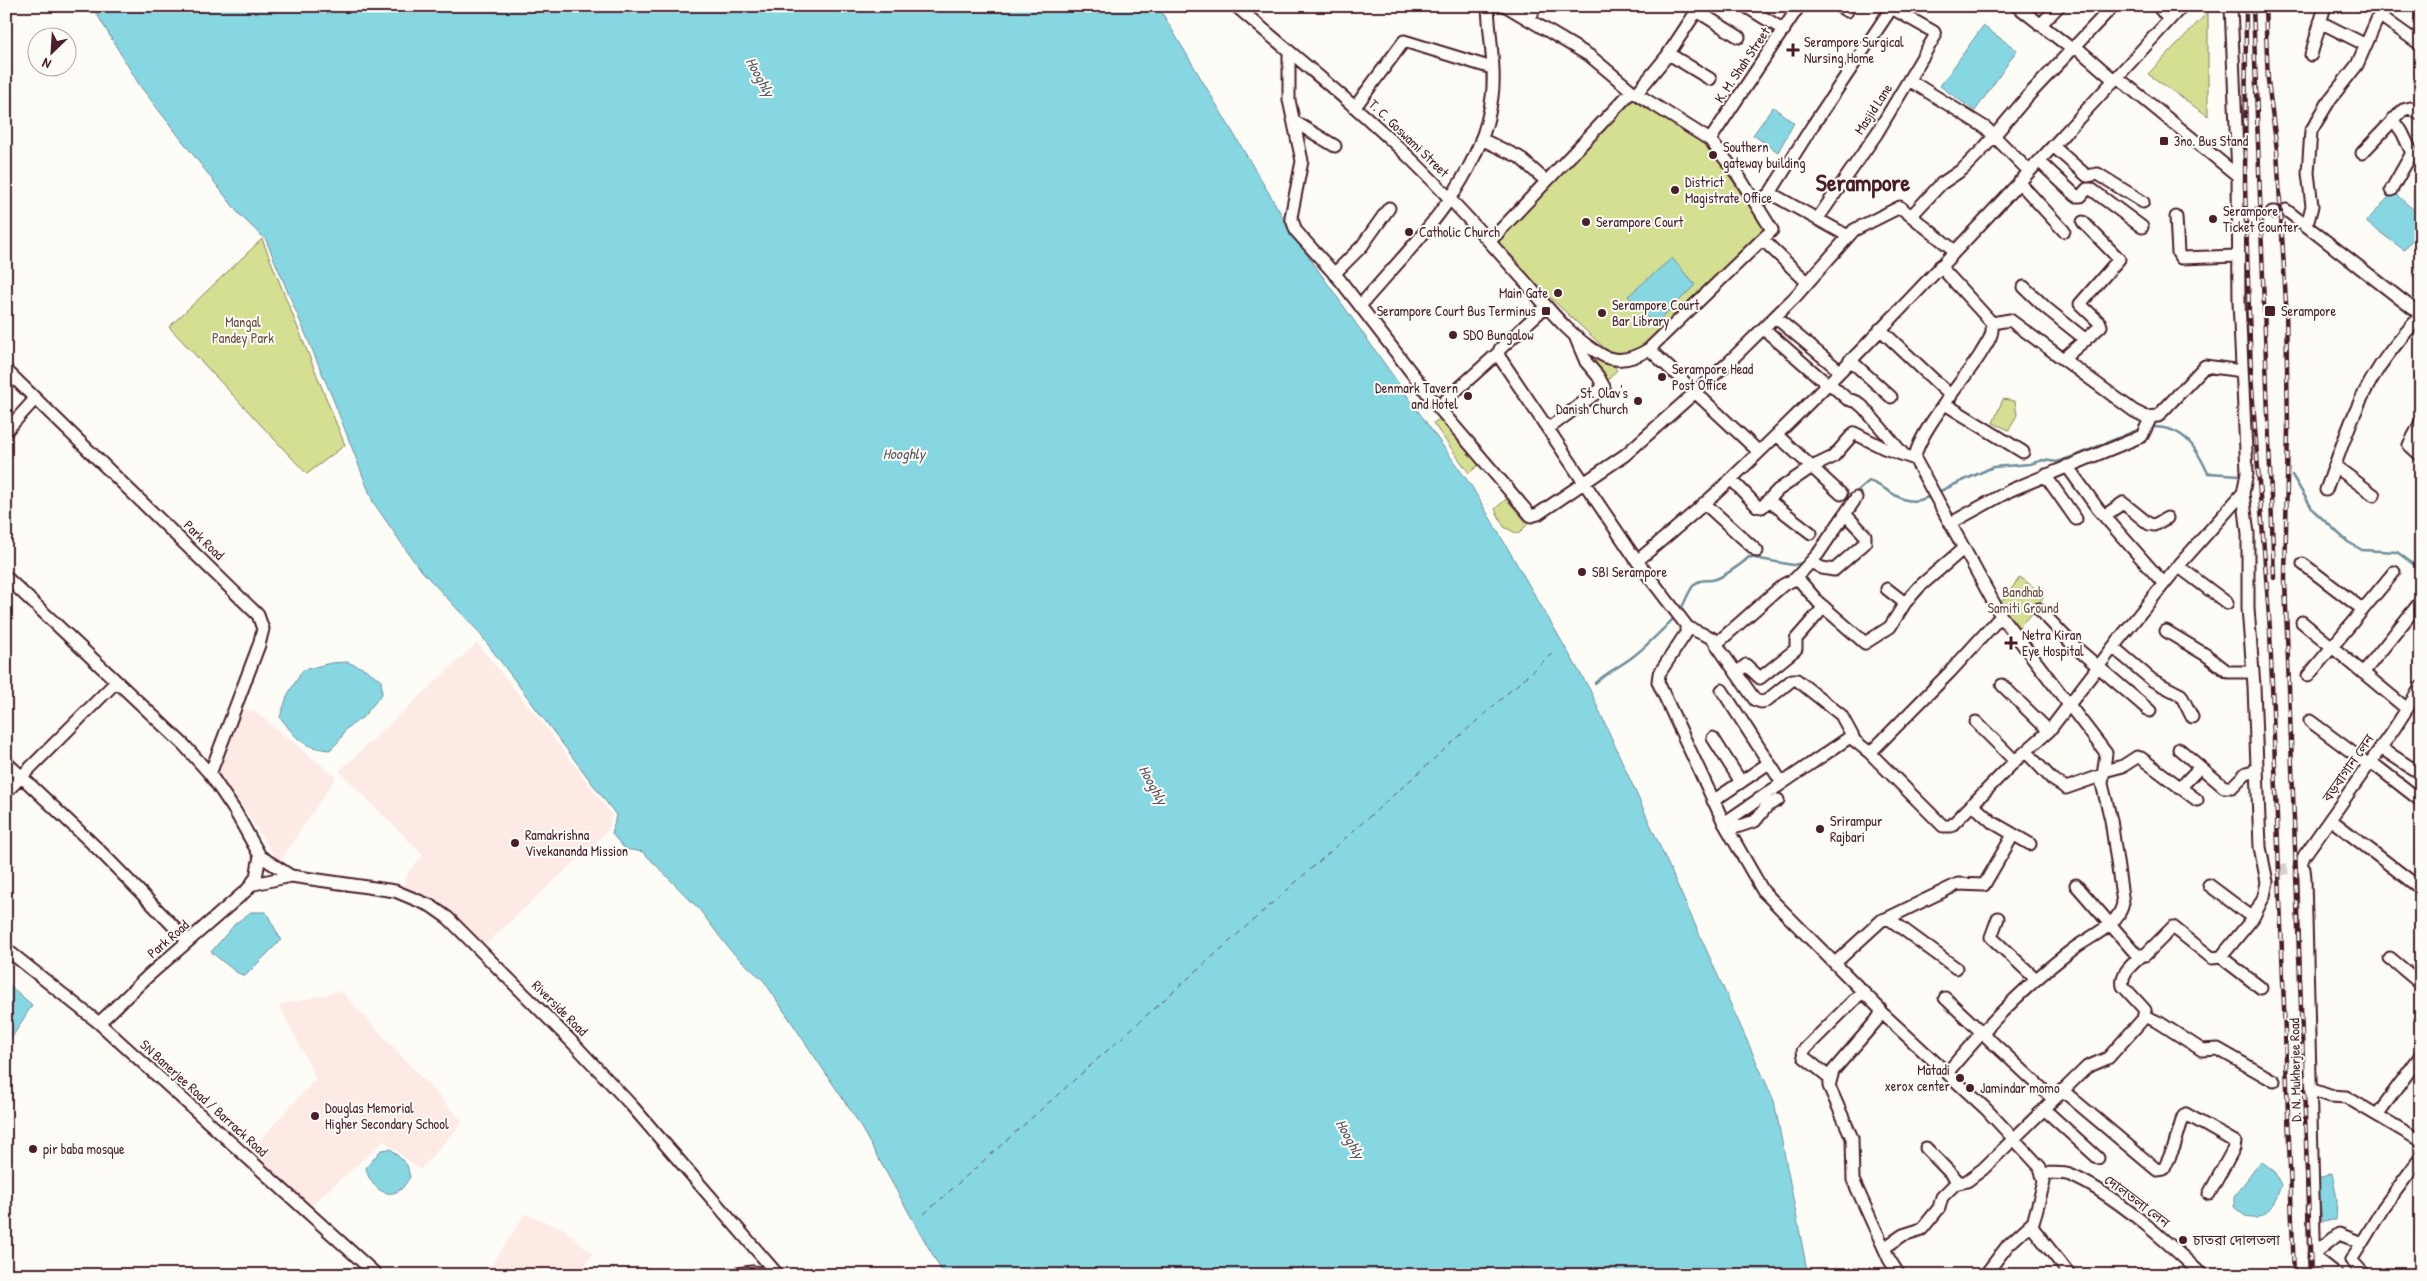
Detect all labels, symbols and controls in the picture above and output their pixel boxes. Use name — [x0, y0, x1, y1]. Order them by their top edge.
street label: K. M. Shah Street — [1709, 23, 1774, 106]
north arrow — [28, 28, 78, 78]
place label: Serampore Surgical Nursing Home — [1804, 32, 1904, 68]
marker: Serampore Surgical Nursing Home — [1786, 43, 1800, 57]
water label: Hooghly — [741, 53, 781, 102]
text: N — [38, 54, 54, 74]
street label: Masjid Lane — [1849, 79, 1897, 138]
street label: T. C. Goswami Street — [1365, 94, 1454, 181]
place label: 3no. Bus Stand — [2174, 131, 2249, 150]
marker: 3no. Bus Stand — [2158, 135, 2170, 147]
place label: Southern gateway building — [1723, 137, 1806, 173]
marker: Southern gateway building — [1707, 149, 1719, 161]
district label: Serampore — [1816, 166, 1911, 199]
place label: District Magistrate Office — [1685, 172, 1773, 208]
marker: District Magistrate Office — [1669, 184, 1681, 196]
place label: Serampore Ticket Counter — [2223, 201, 2299, 236]
place label: Serampore Court — [1596, 212, 1684, 232]
marker: Serampore Ticket Counter — [2207, 213, 2219, 225]
marker: Serampore Court — [1580, 216, 1592, 228]
place label: Catholic Church — [1419, 222, 1500, 241]
marker: Catholic Church — [1403, 226, 1415, 238]
place label: Main Gate — [1499, 283, 1548, 302]
marker: Main Gate — [1552, 287, 1564, 299]
place label: Serampore Court Bar Library — [1612, 295, 1700, 331]
place label: Serampore Court Bus Terminus — [1377, 301, 1536, 321]
place label: Serampore — [2281, 301, 2336, 321]
marker: Serampore — [2263, 304, 2277, 318]
marker: Serampore Court Bus Terminus — [1540, 305, 1552, 317]
marker: Serampore Court Bar Library — [1596, 307, 1608, 319]
park label: Mangal Pandey Park — [212, 312, 274, 348]
place label: SDO Bungalow — [1463, 325, 1534, 345]
marker: SDO Bungalow — [1447, 329, 1459, 341]
place label: Serampore Head Post Office — [1672, 359, 1754, 394]
marker: Serampore Head Post Office — [1656, 371, 1668, 383]
place label: Denmark Tavern and Hotel — [1375, 378, 1458, 413]
place label: St. Olav's Danish Church — [1556, 383, 1628, 418]
marker: Denmark Tavern and Hotel — [1462, 390, 1474, 402]
marker: St. Olav's Danish Church — [1632, 395, 1644, 407]
water label: Hooghly — [883, 443, 927, 464]
street label: Park Road — [180, 516, 229, 564]
place label: SBI Serampore — [1592, 562, 1667, 582]
marker: SBI Serampore — [1576, 566, 1588, 578]
park label: Bandhab Samiti Ground — [1988, 582, 2059, 617]
place label: Netra Kiran Eye Hospital — [2022, 625, 2084, 661]
marker: Netra Kiran Eye Hospital — [2004, 636, 2018, 650]
street label: বড়বাগান লেন — [2317, 730, 2378, 806]
water label: Hooghly — [1134, 761, 1174, 810]
place label: Srirampur Rajbari — [1830, 811, 1883, 847]
marker: Srirampur Rajbari — [1814, 823, 1826, 835]
place label: Ramakrishna Vivekananda Mission — [525, 825, 628, 860]
marker: Ramakrishna Vivekananda Mission — [509, 837, 521, 849]
street label: Park Road — [143, 915, 193, 962]
street label: Riverside Road — [528, 976, 593, 1040]
street label: D. N. Mukherjee Road — [2284, 1017, 2306, 1122]
street label: SN Banerjee Road / Barrack Road — [136, 1035, 273, 1161]
place label: Matadi xerox center — [1885, 1060, 1951, 1095]
marker: Matadi xerox center — [1954, 1072, 1966, 1084]
place label: Jamindar momo — [1980, 1078, 2060, 1097]
marker: Jamindar momo — [1964, 1082, 1976, 1094]
place label: Douglas Memorial Higher Secondary School — [325, 1098, 449, 1134]
marker: Douglas Memorial Higher Secondary School — [309, 1110, 321, 1122]
water label: Hooghly — [1331, 1115, 1371, 1164]
place label: pir baba mosque — [43, 1139, 125, 1159]
marker: pir baba mosque — [27, 1143, 39, 1155]
street label: দোলতলা লেন — [2101, 1170, 2174, 1232]
place label: চাতরা দোলতলা — [2192, 1230, 2280, 1249]
marker: চাতরা দোলতলা — [2177, 1234, 2189, 1246]

